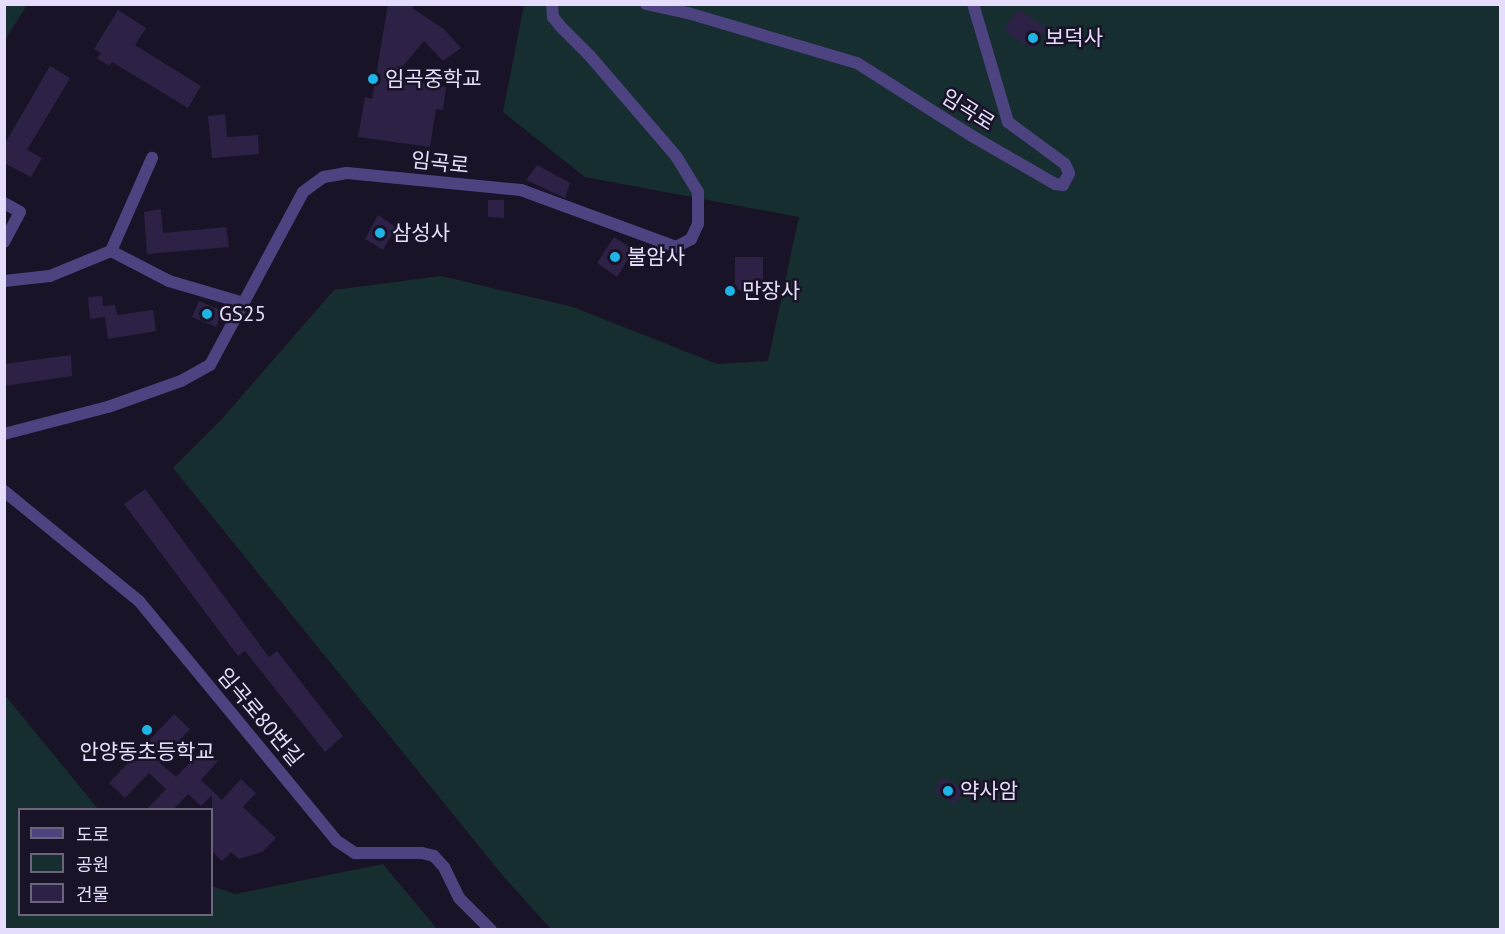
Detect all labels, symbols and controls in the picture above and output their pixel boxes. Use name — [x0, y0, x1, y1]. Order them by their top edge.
place label: 보덕사 — [1045, 25, 1103, 51]
marker: 보덕사 — [1026, 31, 1040, 45]
place label: 임곡중학교 — [385, 66, 482, 92]
marker: 임곡중학교 — [366, 72, 380, 86]
street label: 임곡로 — [937, 84, 999, 136]
street label: 임곡로 — [410, 147, 470, 179]
place label: 삼성사 — [392, 220, 450, 246]
marker: 삼성사 — [373, 226, 387, 240]
place label: 불암사 — [627, 244, 685, 270]
marker: 불암사 — [608, 250, 622, 264]
place label: 만장사 — [742, 278, 800, 304]
marker: 만장사 — [723, 284, 737, 298]
place label: GS25 — [219, 301, 266, 327]
marker: GS25 — [200, 307, 214, 321]
street label: 임곡로80번길 — [212, 663, 308, 771]
marker: 안양동초등학교 — [140, 723, 154, 737]
place label: 안양동초등학교 — [79, 739, 215, 765]
place label: 약사암 — [960, 778, 1018, 804]
marker: 약사암 — [941, 784, 955, 798]
legend — [18, 808, 213, 916]
text: 도로 — [76, 823, 109, 846]
text: 공원 — [76, 853, 109, 876]
text: 건물 — [76, 883, 109, 906]

